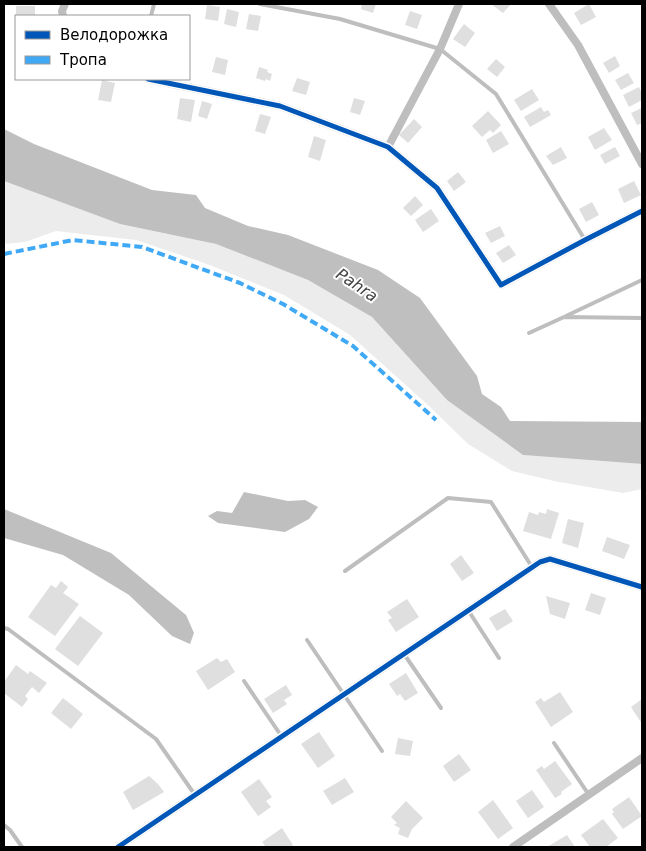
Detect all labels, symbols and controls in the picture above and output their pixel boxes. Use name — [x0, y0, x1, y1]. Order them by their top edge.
legend — [15, 15, 190, 80]
text: Велодорожка — [60, 26, 168, 44]
text: Тропа — [59, 51, 107, 69]
water label: Pahra — [333, 264, 381, 306]

